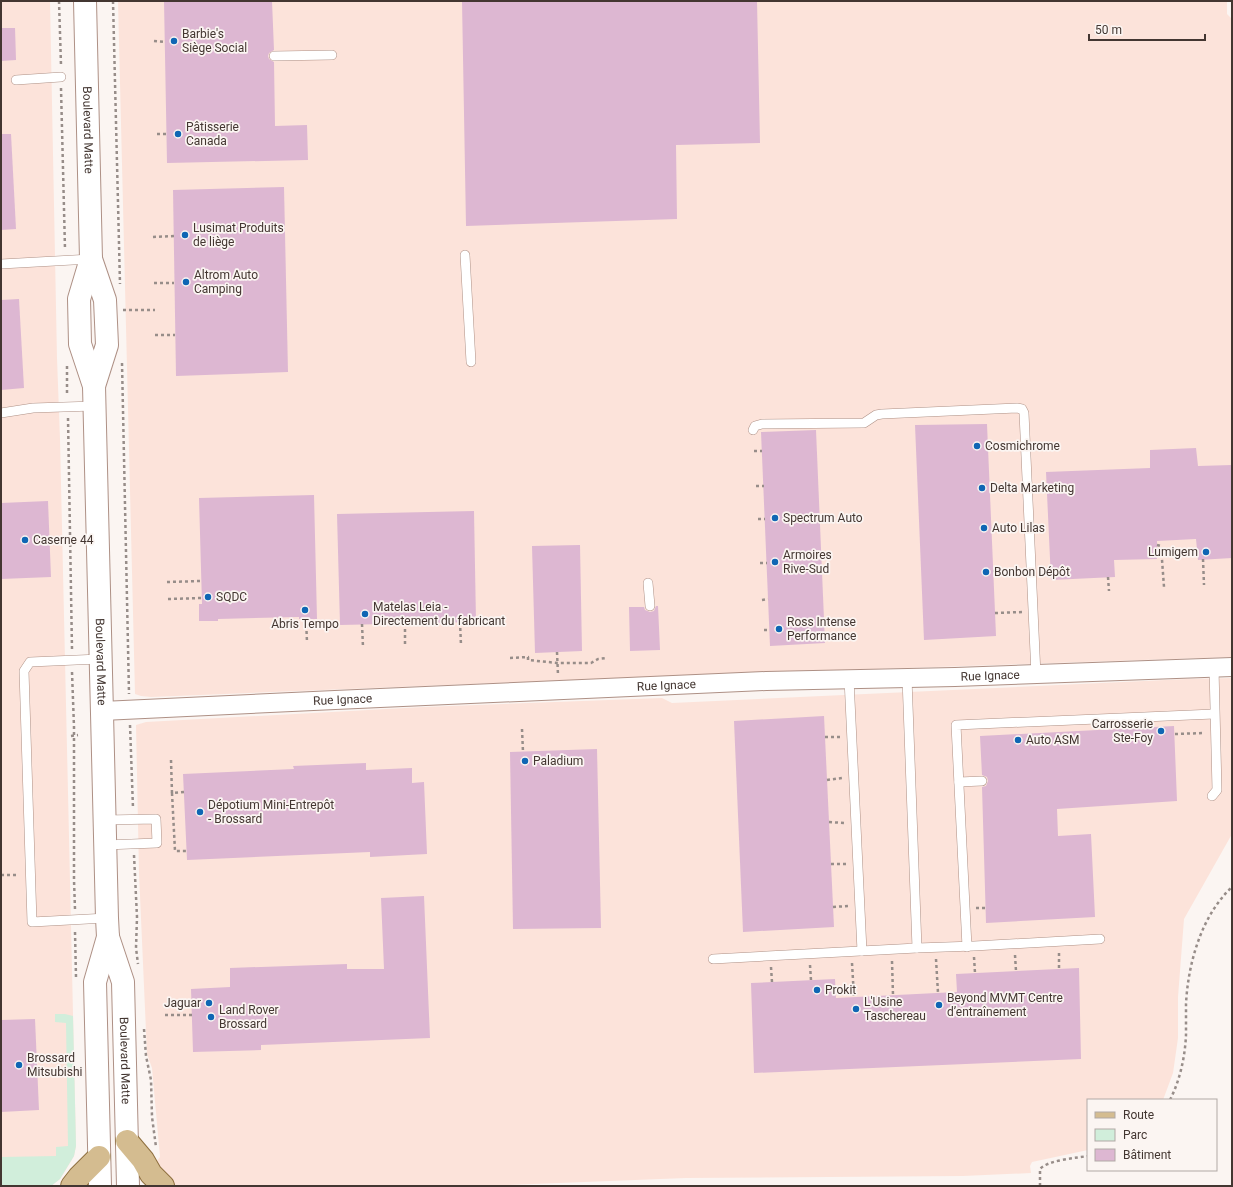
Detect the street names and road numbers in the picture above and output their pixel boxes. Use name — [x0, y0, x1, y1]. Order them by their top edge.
street label: Boulevard Matte — [80, 86, 96, 174]
street label: Boulevard Matte — [93, 618, 109, 706]
street label: Rue Ignace — [960, 668, 1020, 684]
street label: Rue Ignace — [637, 677, 696, 694]
street label: Rue Ignace — [313, 691, 373, 708]
street label: Boulevard Matte — [117, 1017, 133, 1104]

